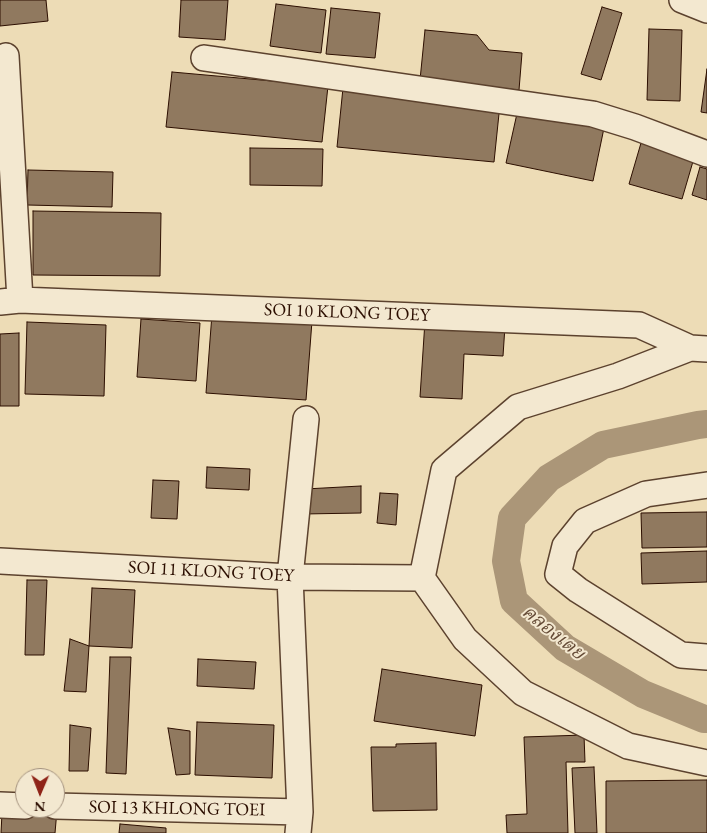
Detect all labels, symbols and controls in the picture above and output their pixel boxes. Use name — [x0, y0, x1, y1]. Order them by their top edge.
street label: SOI 10 KLONG TOEY — [264, 299, 430, 327]
street label: SOI 11 KLONG TOEY — [127, 557, 295, 587]
water label: คลองเตย — [517, 601, 589, 665]
north arrow — [15, 768, 65, 818]
street label: SOI 13 KHLONG TOEI — [89, 797, 265, 821]
text: N — [34, 798, 46, 816]

